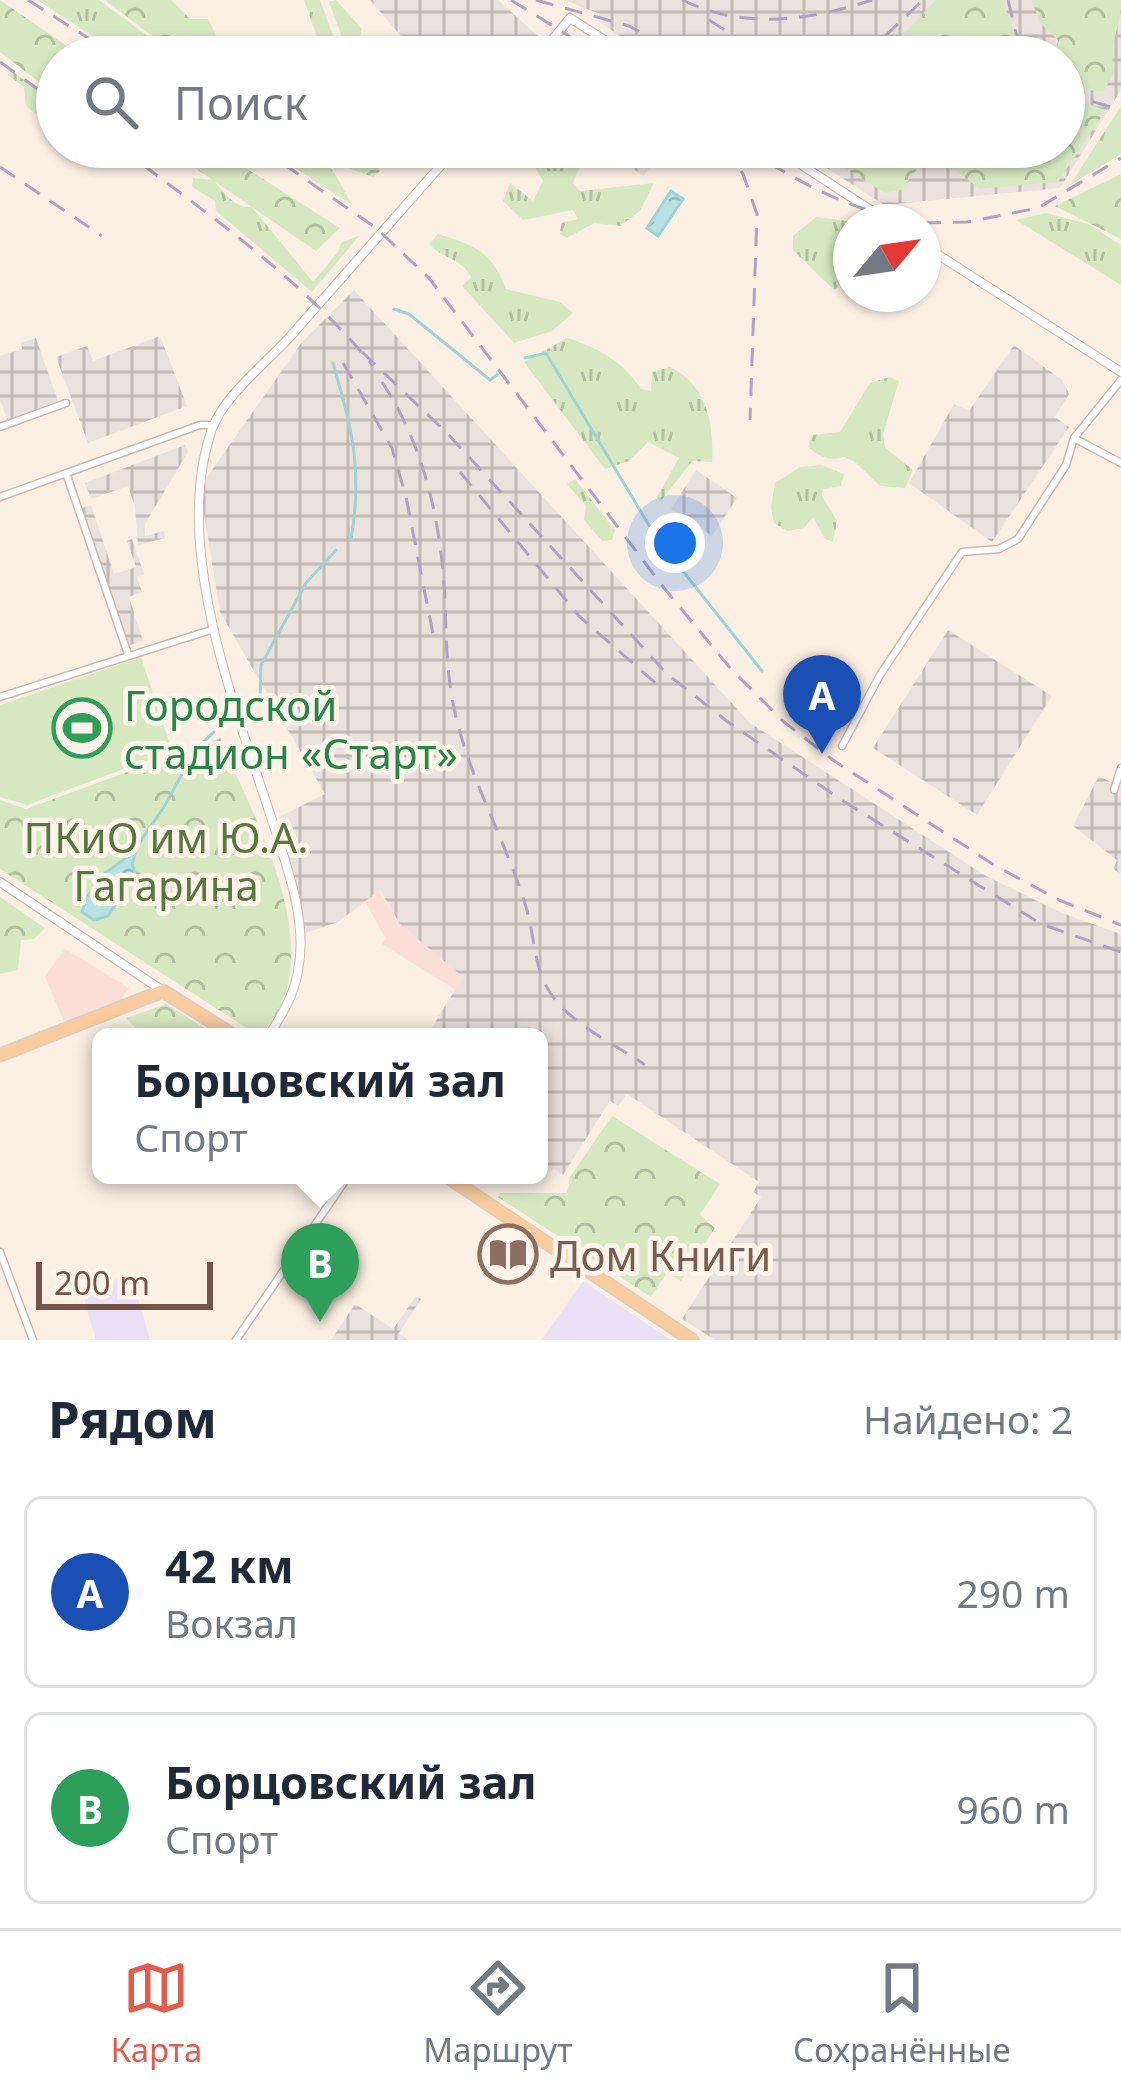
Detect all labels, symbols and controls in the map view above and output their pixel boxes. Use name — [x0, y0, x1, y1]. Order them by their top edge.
search box — [36, 36, 1085, 168]
icon: search — [78, 69, 144, 135]
text: Поиск — [174, 72, 308, 133]
north arrow — [833, 204, 941, 312]
your location — [645, 513, 705, 573]
pin: A — [783, 655, 861, 754]
place label: Городской стадион «Старт» — [124, 676, 458, 781]
sports icon: Городской стадион «Старт» — [51, 697, 113, 759]
park label: ПКиО им Ю.А. Гагарина — [24, 808, 308, 913]
popup — [92, 1028, 548, 1184]
text: Борцовский зал — [134, 1049, 506, 1110]
text: Спорт — [134, 1110, 248, 1163]
pin: B — [281, 1223, 359, 1322]
library icon: Дом Книги — [477, 1223, 539, 1285]
place label: Дом Книги — [550, 1226, 771, 1283]
scale bar — [36, 1256, 213, 1309]
text: 200 m — [54, 1260, 150, 1305]
text: Рядом — [48, 1383, 217, 1453]
text: Найдено: 2 — [863, 1392, 1073, 1445]
text: 42 км — [165, 1535, 294, 1596]
text: A — [77, 1566, 104, 1619]
text: 290 m — [956, 1566, 1070, 1619]
text: Вокзал — [165, 1596, 298, 1649]
text: Борцовский зал — [165, 1751, 536, 1812]
text: B — [77, 1782, 103, 1835]
text: 960 m — [956, 1782, 1070, 1835]
text: Спорт — [165, 1812, 278, 1865]
tab: Карта — [110, 1955, 202, 2072]
tab: Маршрут — [423, 1955, 572, 2072]
tab: Сохранённые — [793, 1955, 1011, 2072]

